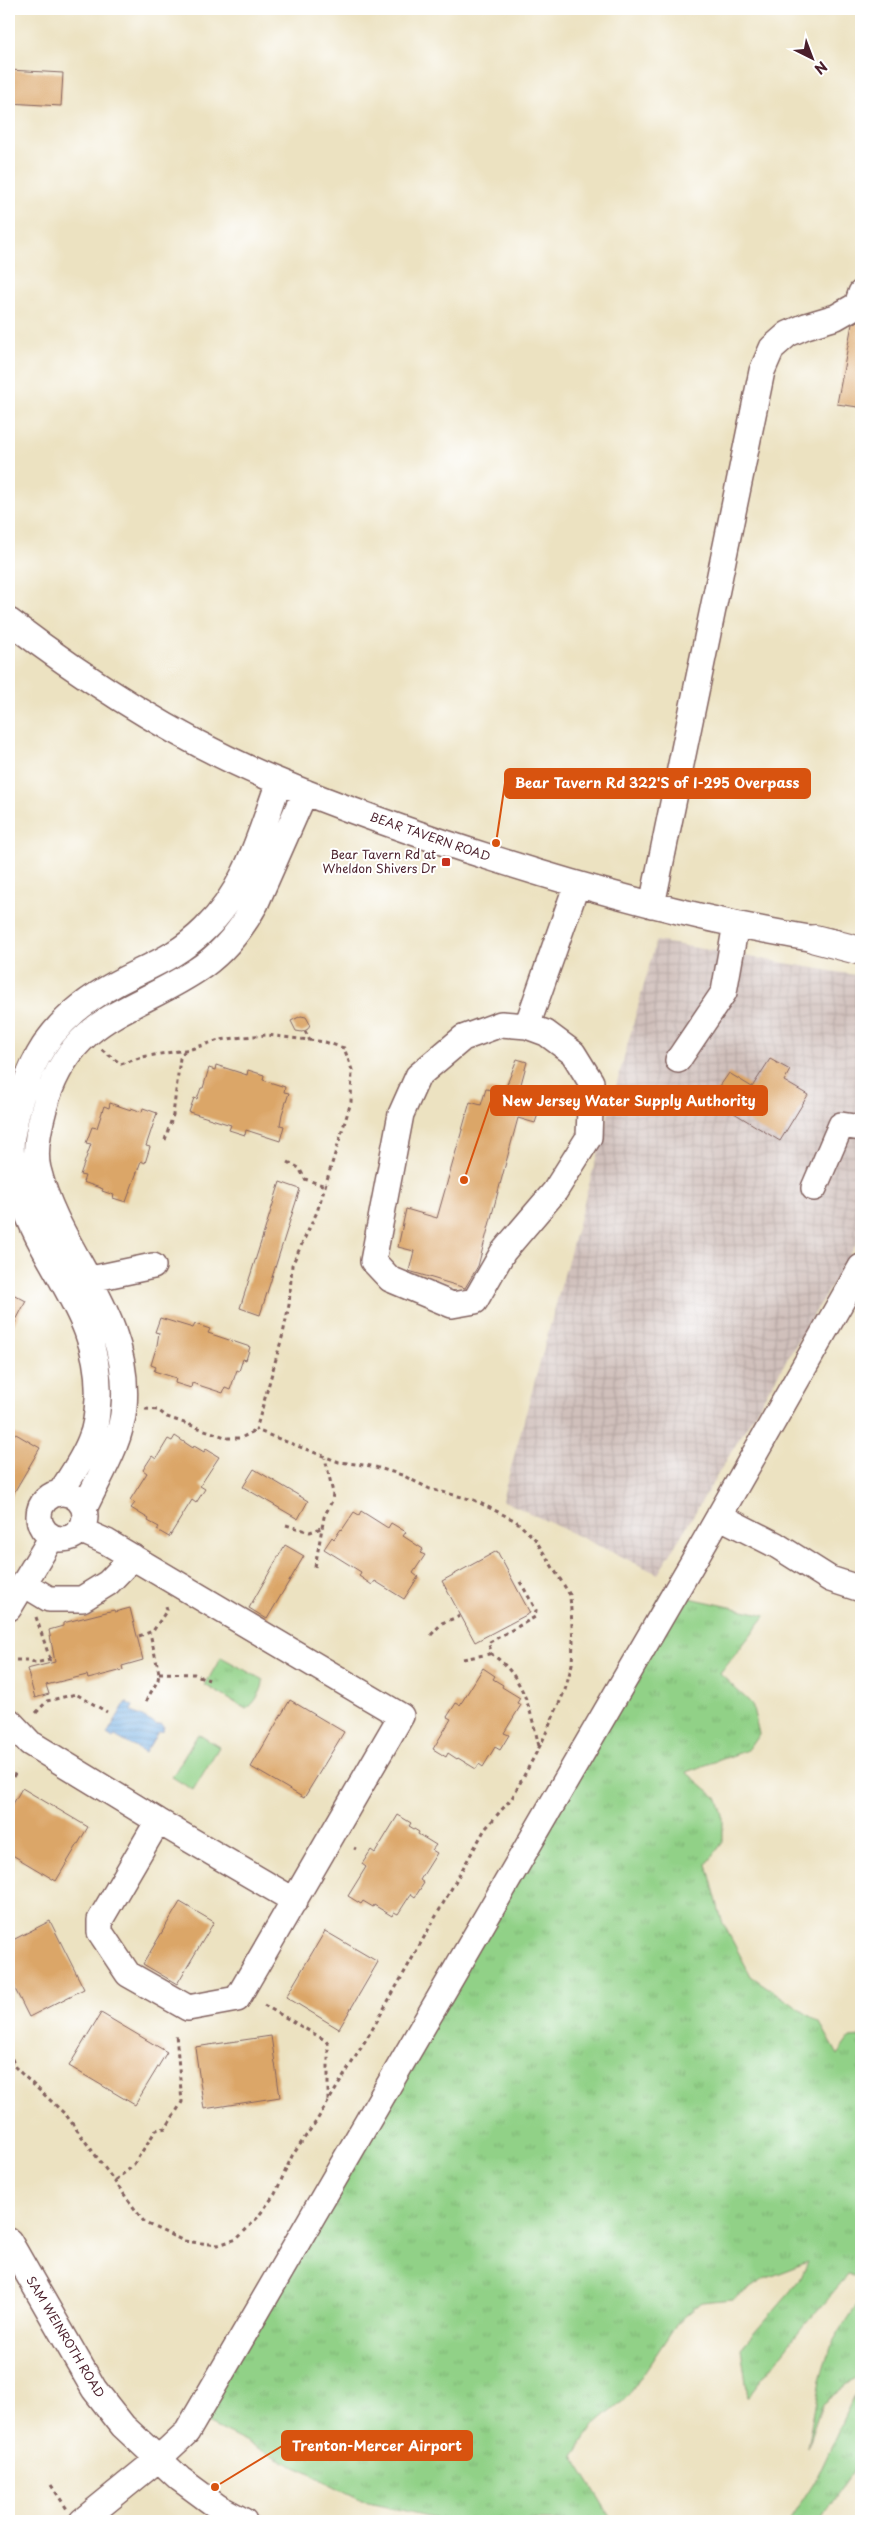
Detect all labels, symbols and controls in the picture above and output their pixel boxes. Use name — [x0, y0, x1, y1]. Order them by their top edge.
north arrow — [788, 32, 838, 82]
text: N — [810, 57, 832, 80]
callout: Bear Tavern Rd 322'S of I-295 Overpass — [505, 769, 810, 798]
text: Bear Tavern Rd 322'S of I-295 Overpass — [515, 772, 800, 793]
street label: BEAR TAVERN ROAD — [368, 807, 493, 865]
place label: Bear Tavern Rd at Wheldon Shivers Dr — [323, 845, 436, 877]
marker: Bear Tavern Rd at Wheldon Shivers Dr — [440, 856, 452, 868]
callout: New Jersey Water Supply Authority — [491, 1086, 767, 1115]
text: New Jersey Water Supply Authority — [502, 1090, 756, 1111]
street label: SAM WEINROTH ROAD — [22, 2272, 109, 2401]
callout: Trenton-Mercer Airport — [282, 2431, 472, 2460]
text: Trenton-Mercer Airport — [292, 2435, 462, 2456]

